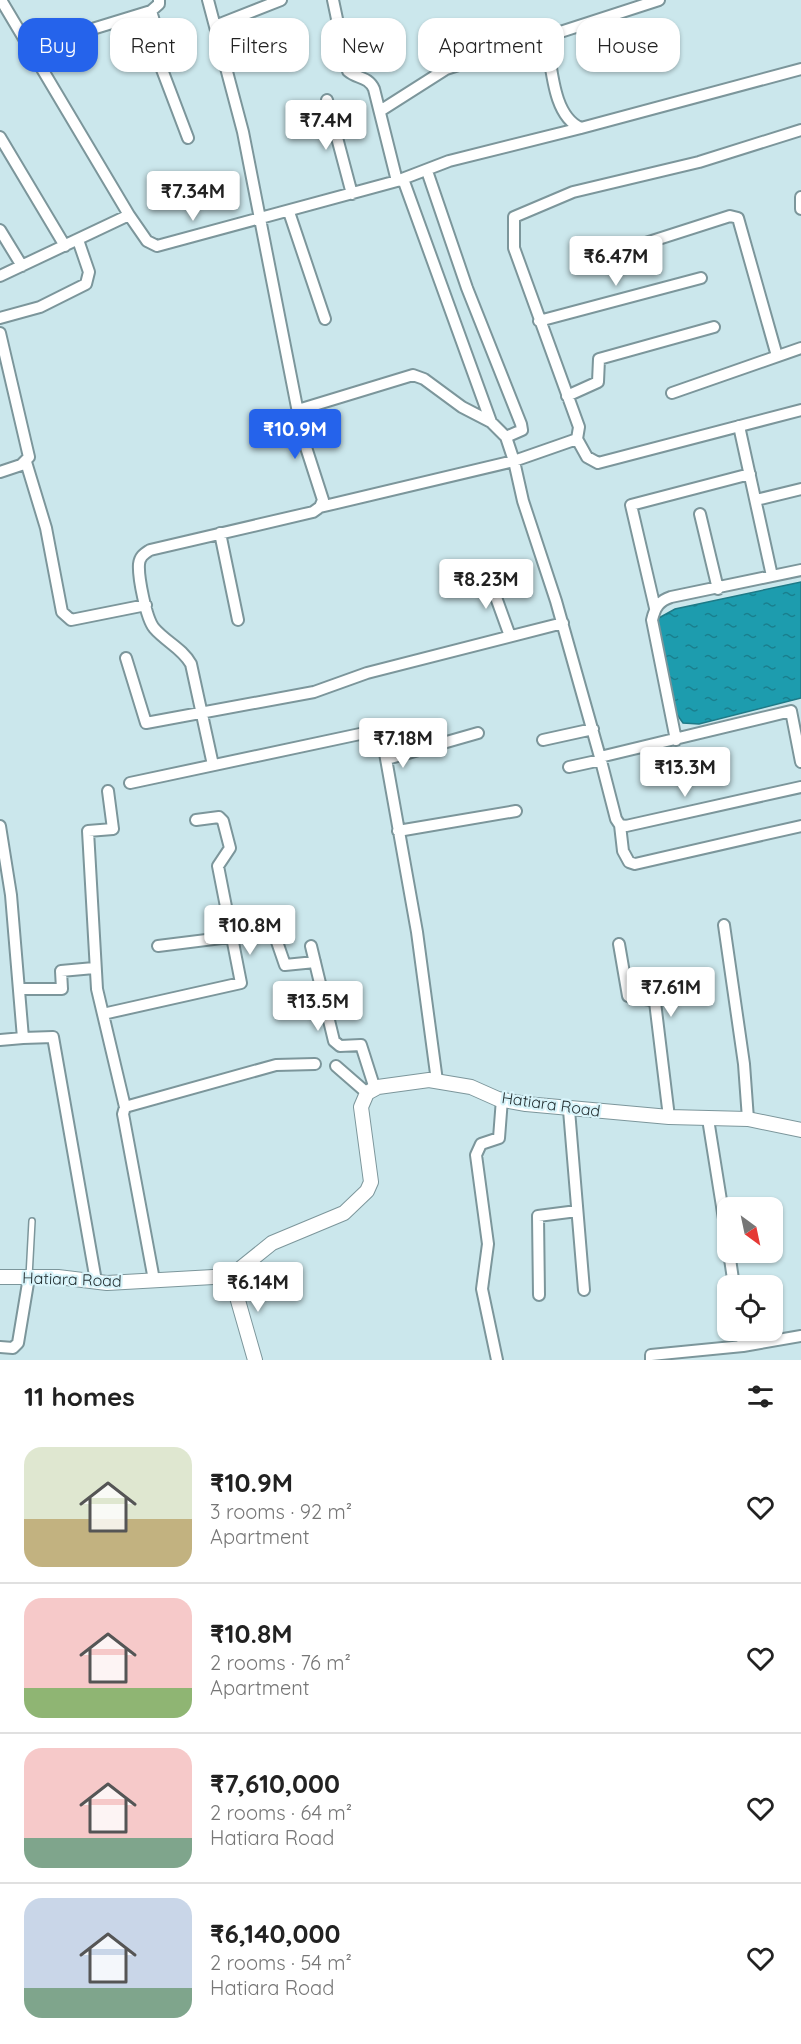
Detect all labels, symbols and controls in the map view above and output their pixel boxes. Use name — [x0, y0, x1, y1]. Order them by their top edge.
chip: Buy — [18, 18, 98, 72]
chip: Rent — [110, 18, 197, 72]
chip: Filters — [209, 18, 309, 72]
chip: New — [321, 18, 406, 72]
chip: Apartment — [418, 18, 564, 72]
chip: House — [576, 18, 680, 72]
pin: ₹7.4M — [284, 100, 368, 151]
text: ₹7.4M — [299, 107, 353, 132]
pin: ₹7.34M — [144, 171, 242, 222]
text: ₹7.34M — [161, 178, 225, 203]
pin: ₹6.47M — [567, 236, 665, 287]
text: ₹6.47M — [583, 243, 649, 268]
pin: ₹10.9M — [246, 409, 344, 460]
text: ₹10.9M — [263, 416, 327, 441]
pin: ₹8.23M — [437, 559, 535, 610]
text: ₹8.23M — [453, 566, 519, 591]
pin: ₹7.18M — [354, 718, 452, 769]
text: ₹7.18M — [373, 725, 433, 750]
pin: ₹13.3M — [636, 747, 734, 798]
text: ₹13.3M — [654, 754, 716, 779]
pin: ₹10.8M — [201, 905, 299, 956]
text: ₹10.8M — [218, 912, 282, 937]
pin: ₹7.61M — [622, 967, 720, 1018]
text: ₹7.61M — [641, 974, 701, 999]
pin: ₹13.5M — [269, 981, 367, 1032]
text: ₹13.5M — [287, 988, 349, 1013]
street label: Hatiara Road — [500, 1087, 602, 1121]
north arrow — [717, 1197, 783, 1263]
map controls — [717, 1197, 783, 1341]
pin: ₹6.14M — [209, 1262, 307, 1313]
street label: Hatiara Road — [22, 1267, 122, 1291]
text: ₹6.14M — [227, 1269, 289, 1294]
button: locate — [717, 1275, 783, 1341]
text: 11 homes — [24, 1380, 135, 1413]
icon: filters — [744, 1380, 777, 1413]
text: ₹10.9M — [210, 1466, 293, 1499]
icon: home — [72, 1471, 144, 1543]
icon: heart — [744, 1491, 777, 1524]
text: 3 rooms · 92 m² — [210, 1499, 352, 1524]
text: Apartment — [210, 1524, 310, 1549]
text: ₹10.8M — [210, 1617, 292, 1650]
icon: home — [72, 1622, 144, 1694]
icon: heart — [744, 1642, 777, 1675]
text: 2 rooms · 76 m² — [210, 1650, 351, 1675]
text: Apartment — [210, 1675, 310, 1700]
text: ₹7,610,000 — [210, 1767, 340, 1800]
icon: home — [72, 1772, 144, 1844]
icon: heart — [744, 1792, 777, 1825]
text: 2 rooms · 64 m² — [210, 1800, 352, 1825]
text: Hatiara Road — [210, 1825, 334, 1850]
text: ₹6,140,000 — [210, 1917, 341, 1950]
icon: home — [72, 1922, 144, 1994]
icon: heart — [744, 1942, 777, 1975]
text: 2 rooms · 54 m² — [210, 1950, 352, 1975]
text: Hatiara Road — [210, 1975, 334, 2000]

